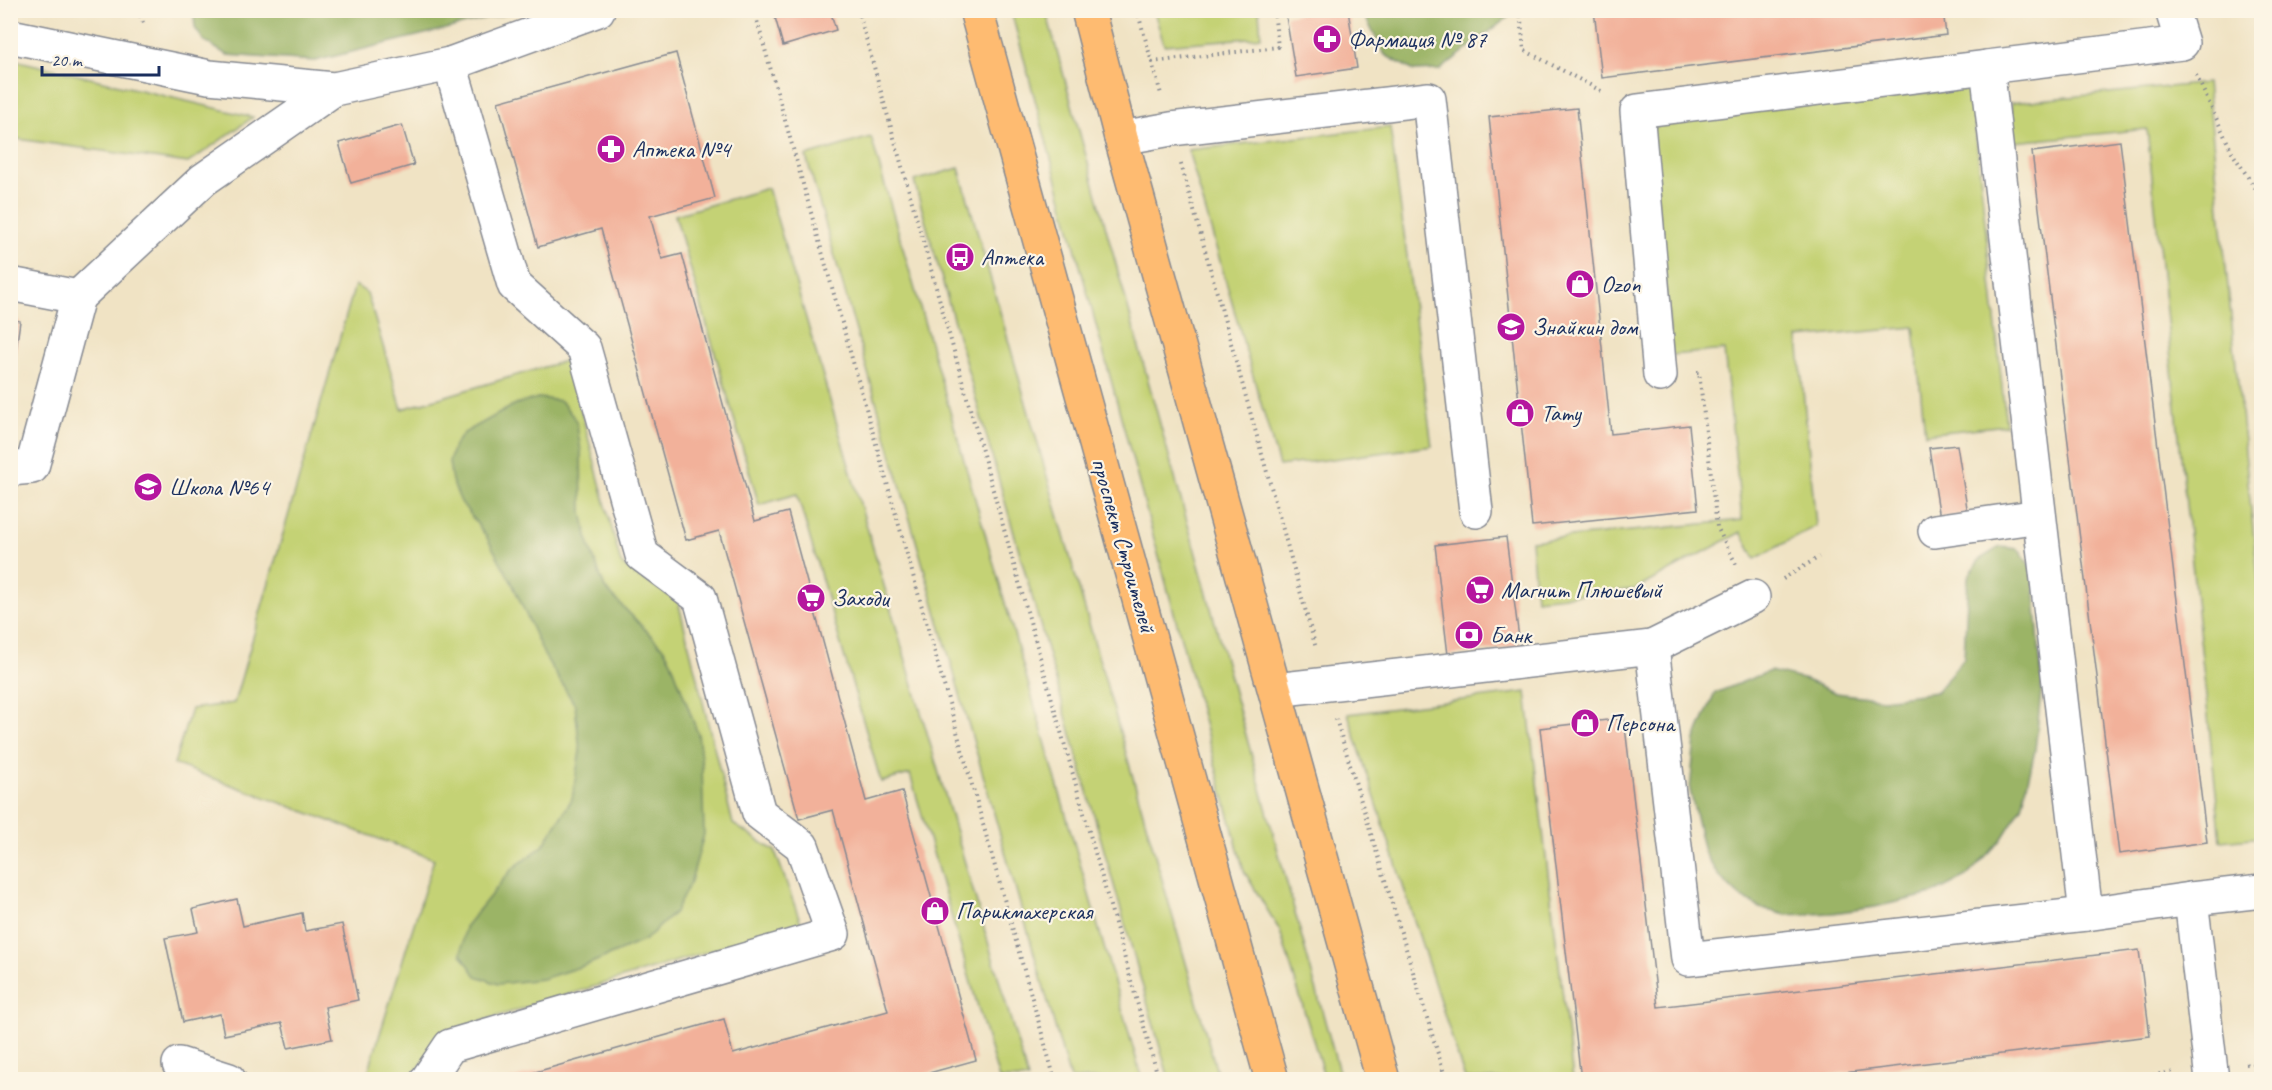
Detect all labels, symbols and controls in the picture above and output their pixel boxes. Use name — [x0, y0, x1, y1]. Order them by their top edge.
pharmacy icon: Фармация № 87 — [1311, 23, 1343, 55]
place label: Фармация № 87 — [1348, 24, 1488, 54]
scale bar — [42, 39, 159, 77]
text: 20 m — [51, 49, 84, 71]
pharmacy icon: Аптека №4 — [595, 133, 627, 165]
place label: Аптека №4 — [632, 134, 733, 164]
bus stop icon: Аптека — [944, 241, 976, 273]
place label: Аптека — [981, 242, 1044, 272]
shop icon: Ozon — [1564, 268, 1596, 300]
place label: Ozon — [1601, 269, 1641, 299]
school or university icon: Знайкин дом — [1495, 311, 1527, 343]
place label: Знайкин дом — [1532, 312, 1639, 342]
shop icon: Тату — [1504, 397, 1536, 429]
place label: Тату — [1541, 398, 1583, 428]
street label: проспект Строителей — [1085, 454, 1164, 638]
school or university icon: Школа №64 — [132, 471, 164, 503]
place label: Школа №64 — [169, 472, 271, 502]
supermarket icon: Магнит Плюшевый — [1464, 574, 1496, 606]
place label: Магнит Плюшевый — [1501, 575, 1664, 605]
supermarket icon: Заходи — [795, 582, 827, 614]
place label: Заходи — [832, 583, 891, 613]
bank icon: Банк — [1453, 619, 1485, 651]
place label: Банк — [1490, 620, 1534, 650]
shop icon: Персона — [1569, 707, 1601, 739]
place label: Персона — [1606, 708, 1676, 738]
shop icon: Парикмахерская — [919, 895, 951, 927]
place label: Парикмахерская — [956, 896, 1094, 926]

